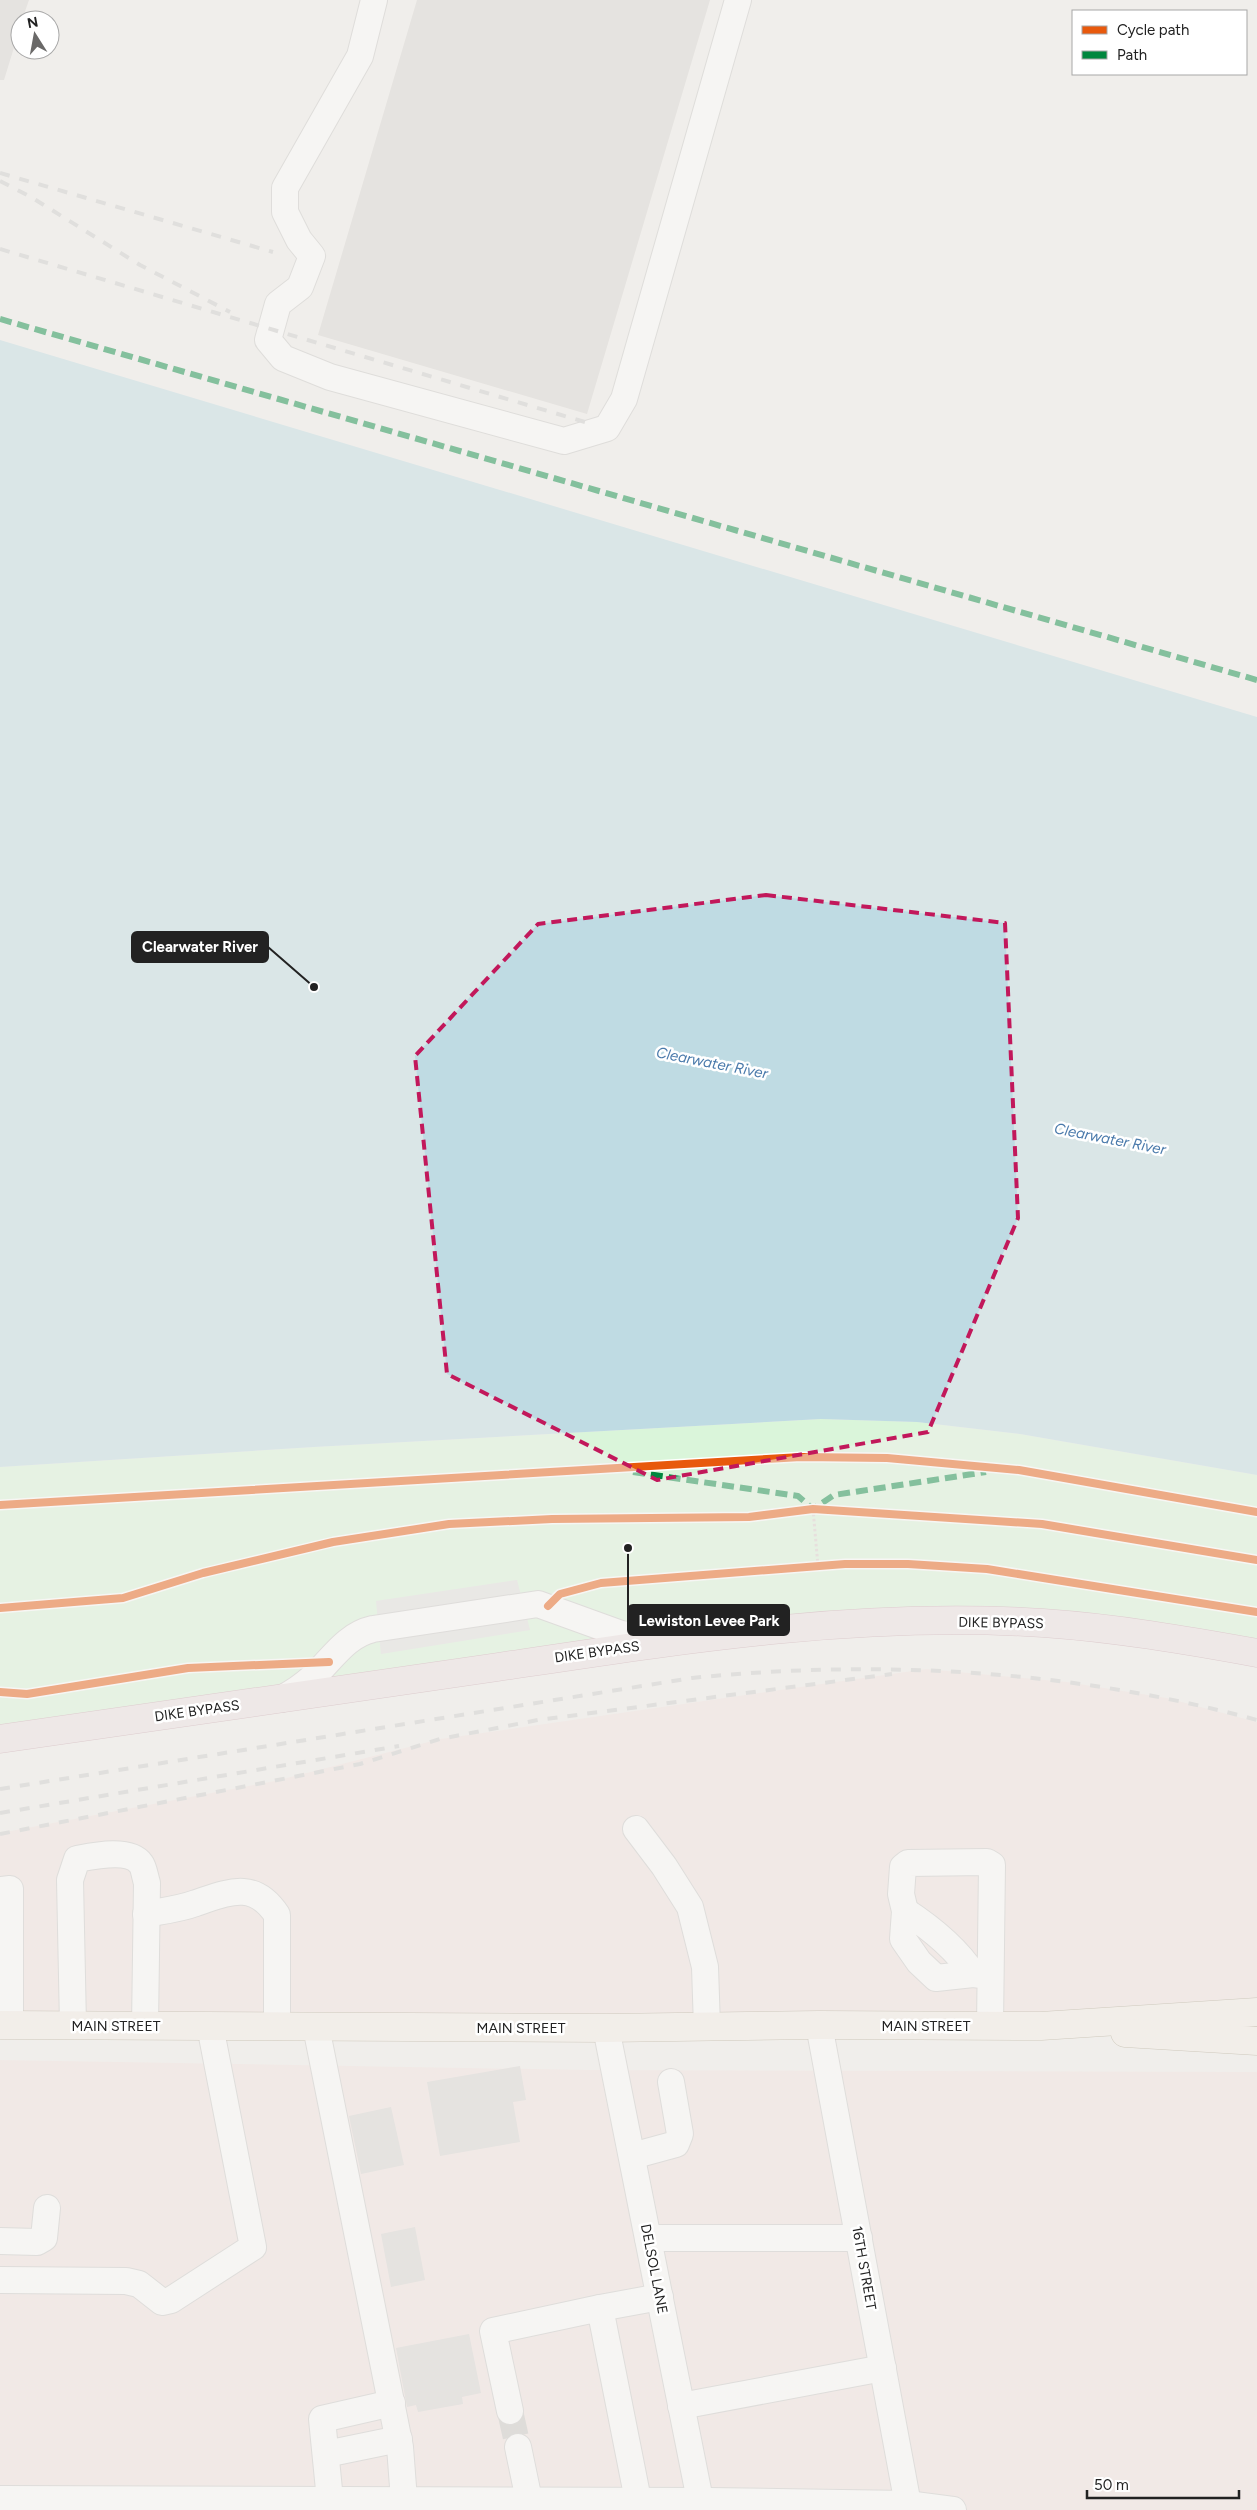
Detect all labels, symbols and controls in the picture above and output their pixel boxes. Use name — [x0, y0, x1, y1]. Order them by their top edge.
north arrow — [10, 10, 60, 60]
legend — [1072, 10, 1247, 75]
text: N — [26, 13, 40, 32]
text: Cycle path — [1117, 21, 1189, 39]
text: Path — [1117, 46, 1147, 64]
callout: Clearwater River — [132, 932, 268, 962]
text: Clearwater River — [142, 938, 258, 956]
water label: Clearwater River — [655, 1043, 770, 1083]
water label: Clearwater River — [1053, 1119, 1168, 1159]
callout: Lewiston Levee Park — [628, 1605, 789, 1635]
text: Lewiston Levee Park — [638, 1612, 780, 1630]
street label: DIKE BYPASS — [958, 1614, 1044, 1632]
street label: DIKE BYPASS — [553, 1638, 641, 1666]
street label: DIKE BYPASS — [153, 1697, 241, 1725]
street label: MAIN STREET — [72, 2018, 161, 2035]
street label: MAIN STREET — [882, 2018, 971, 2035]
street label: MAIN STREET — [477, 2020, 566, 2037]
street label: DELSOL LANE — [637, 2223, 671, 2315]
street label: 16TH STREET — [848, 2225, 880, 2311]
scale bar — [1087, 2468, 1240, 2500]
text: 50 m — [1094, 2476, 1129, 2494]

